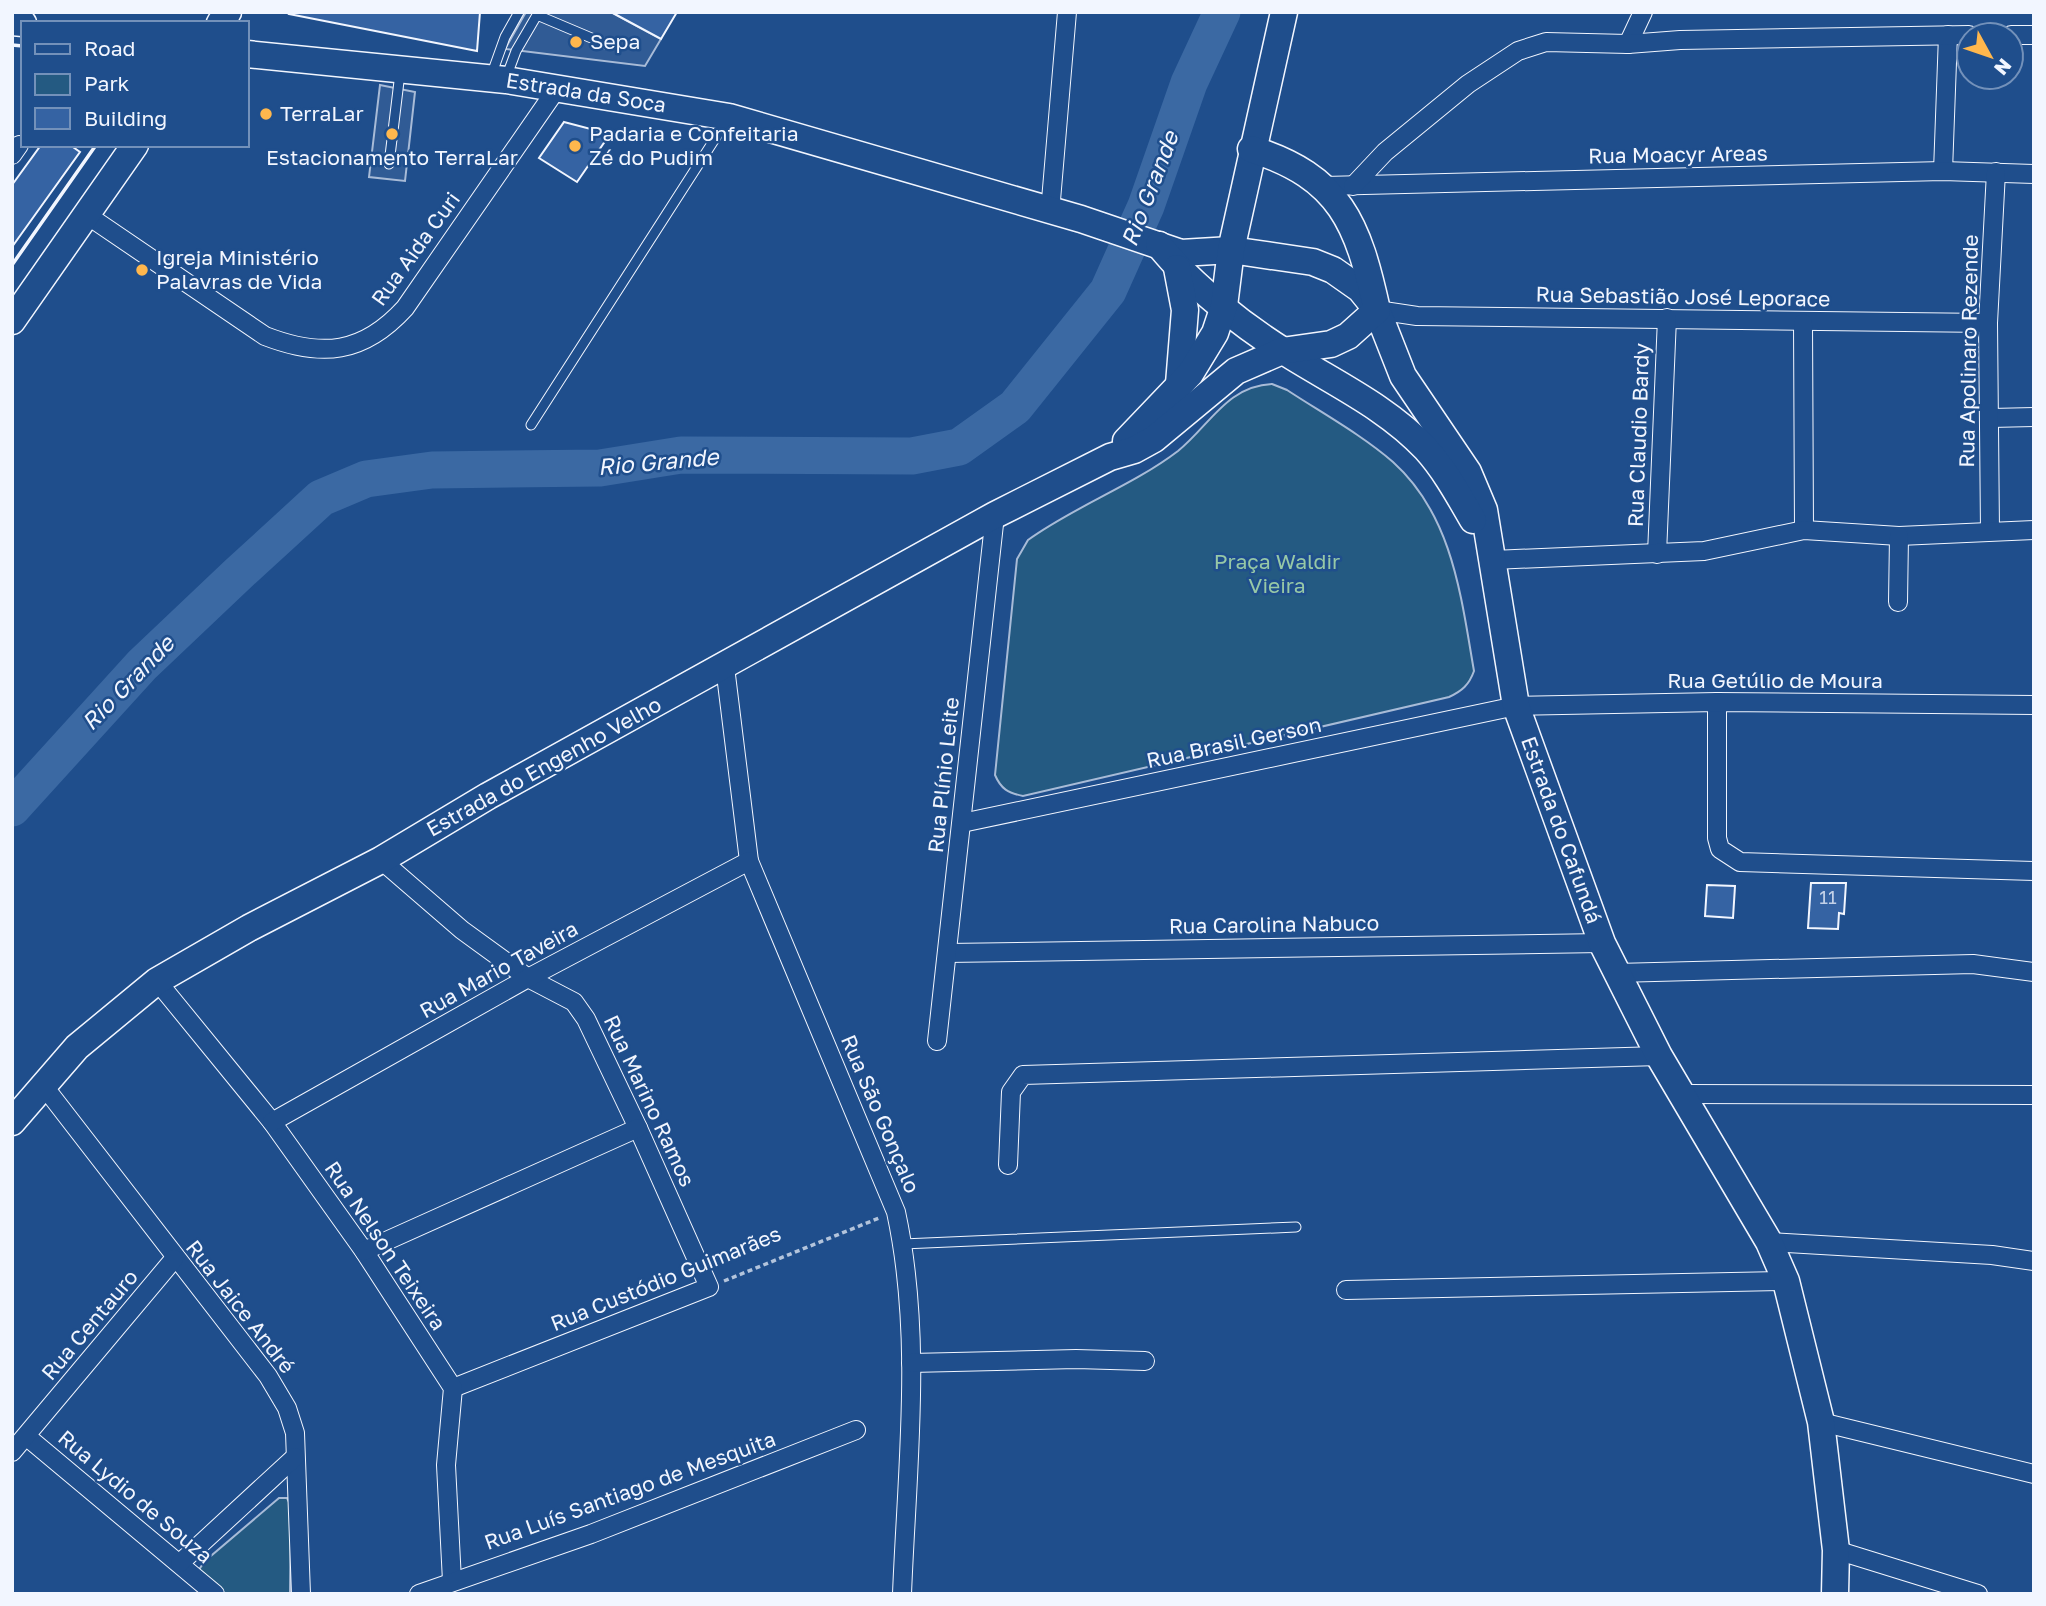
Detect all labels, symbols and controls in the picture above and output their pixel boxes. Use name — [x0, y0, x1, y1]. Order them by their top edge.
legend — [21, 21, 248, 147]
north arrow — [1955, 21, 2025, 91]
place label: Sepa — [590, 28, 640, 54]
marker: Sepa — [568, 34, 584, 50]
text: Road — [84, 35, 135, 61]
text: N — [1990, 54, 2017, 80]
street label: Estrada da Soca — [504, 67, 668, 117]
text: Park — [84, 70, 130, 96]
place label: TerraLar — [280, 100, 364, 126]
text: Building — [84, 105, 167, 131]
marker: TerraLar — [258, 106, 274, 122]
place label: Padaria e Confeitaria Zé do Pudim — [589, 120, 799, 170]
marker: Estacionamento TerraLar — [384, 126, 400, 142]
water label: Rio Grande — [1114, 126, 1184, 250]
marker: Padaria e Confeitaria Zé do Pudim — [567, 138, 583, 154]
street label: Rua Moacyr Areas — [1588, 139, 1768, 169]
place label: Estacionamento TerraLar — [266, 144, 518, 170]
street label: Rua Aida Curi — [365, 186, 465, 310]
street label: Rua Apolinaro Rezende — [1953, 234, 1983, 468]
place label: Igreja Ministério Palavras de Vida — [156, 244, 322, 294]
marker: Igreja Ministério Palavras de Vida — [134, 262, 150, 278]
street label: Rua Sebastião José Leporace — [1535, 280, 1831, 312]
street label: Rua Claudio Bardy — [1622, 342, 1654, 527]
water label: Rio Grande — [596, 442, 721, 480]
park label: Praça Waldir Vieira — [1214, 548, 1340, 598]
water label: Rio Grande — [75, 628, 181, 736]
street label: Rua Getúlio de Moura — [1667, 667, 1883, 693]
street label: Estrada do Engenho Velho — [421, 691, 666, 842]
street label: Rua Plínio Leite — [922, 696, 964, 854]
street label: Rua Brasil Gerson — [1144, 711, 1324, 773]
street label: Estrada do Cafundá — [1516, 733, 1608, 927]
house number: 11 — [1819, 886, 1837, 908]
street label: Rua Carolina Nabuco — [1169, 909, 1379, 939]
street label: Rua Mario Taveira — [415, 915, 582, 1023]
street label: Rua Marino Ramos — [599, 1011, 701, 1191]
street label: Rua São Gonçalo — [836, 1030, 926, 1197]
street label: Rua Nelson Teixeira — [320, 1156, 452, 1335]
street label: Rua Custódio Guimarães — [547, 1220, 785, 1336]
street label: Rua Jaice André — [181, 1235, 301, 1378]
street label: Rua Centauro — [35, 1264, 143, 1385]
street label: Rua Lydio de Souza — [53, 1424, 218, 1568]
street label: Rua Luís Santiago de Mesquita — [481, 1425, 779, 1555]

